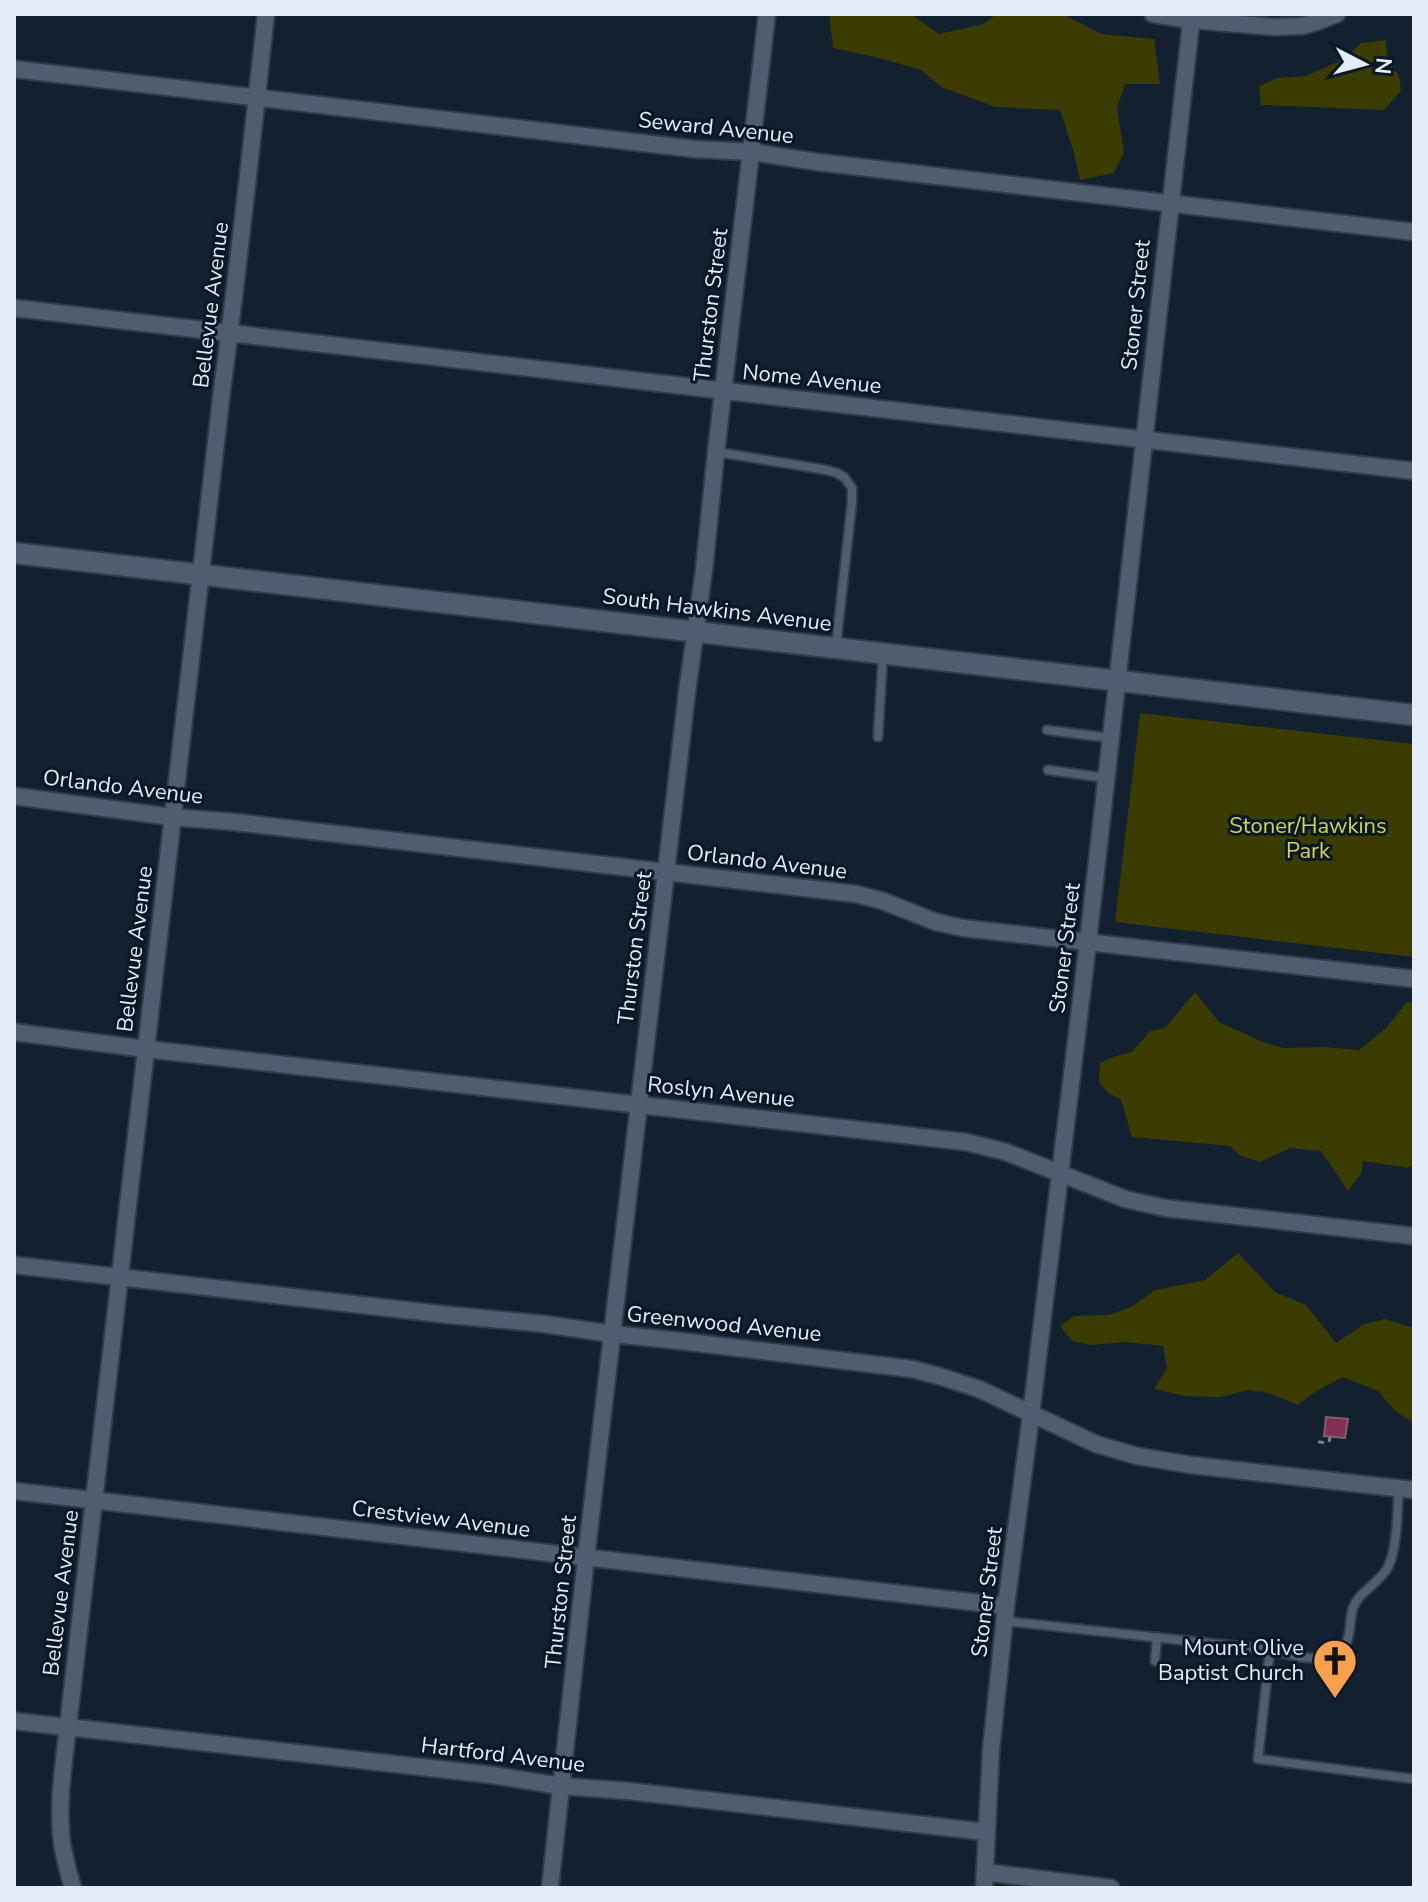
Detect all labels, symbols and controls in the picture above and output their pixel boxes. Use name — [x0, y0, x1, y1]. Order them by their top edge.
north arrow — [1324, 24, 1404, 104]
text: N — [1367, 56, 1399, 76]
street label: Seward Avenue — [637, 105, 795, 151]
street label: Bellevue Avenue — [186, 220, 236, 390]
street label: Thurston Street — [687, 226, 735, 383]
street label: Stoner Street — [1114, 238, 1158, 372]
street label: Nome Avenue — [741, 357, 883, 401]
street label: South Hawkins Avenue — [601, 581, 833, 639]
street label: Orlando Avenue — [41, 762, 205, 812]
park label: Stoner/Hawkins Park — [1229, 811, 1387, 866]
street label: Orlando Avenue — [685, 837, 849, 887]
street label: Bellevue Avenue — [110, 864, 160, 1034]
street label: Thurston Street — [611, 869, 659, 1026]
street label: Stoner Street — [1042, 881, 1088, 1015]
street label: Roslyn Avenue — [646, 1069, 796, 1115]
street label: Greenwood Avenue — [625, 1299, 823, 1349]
street label: Crestview Avenue — [350, 1493, 532, 1545]
street label: Bellevue Avenue — [36, 1508, 86, 1678]
street label: Thurston Street — [538, 1513, 584, 1670]
street label: Stoner Street — [964, 1525, 1010, 1659]
place label: Mount Olive Baptist Church — [1158, 1633, 1304, 1688]
church icon: Mount Olive Baptist Church — [1311, 1637, 1359, 1700]
street label: Hartford Avenue — [419, 1730, 587, 1780]

